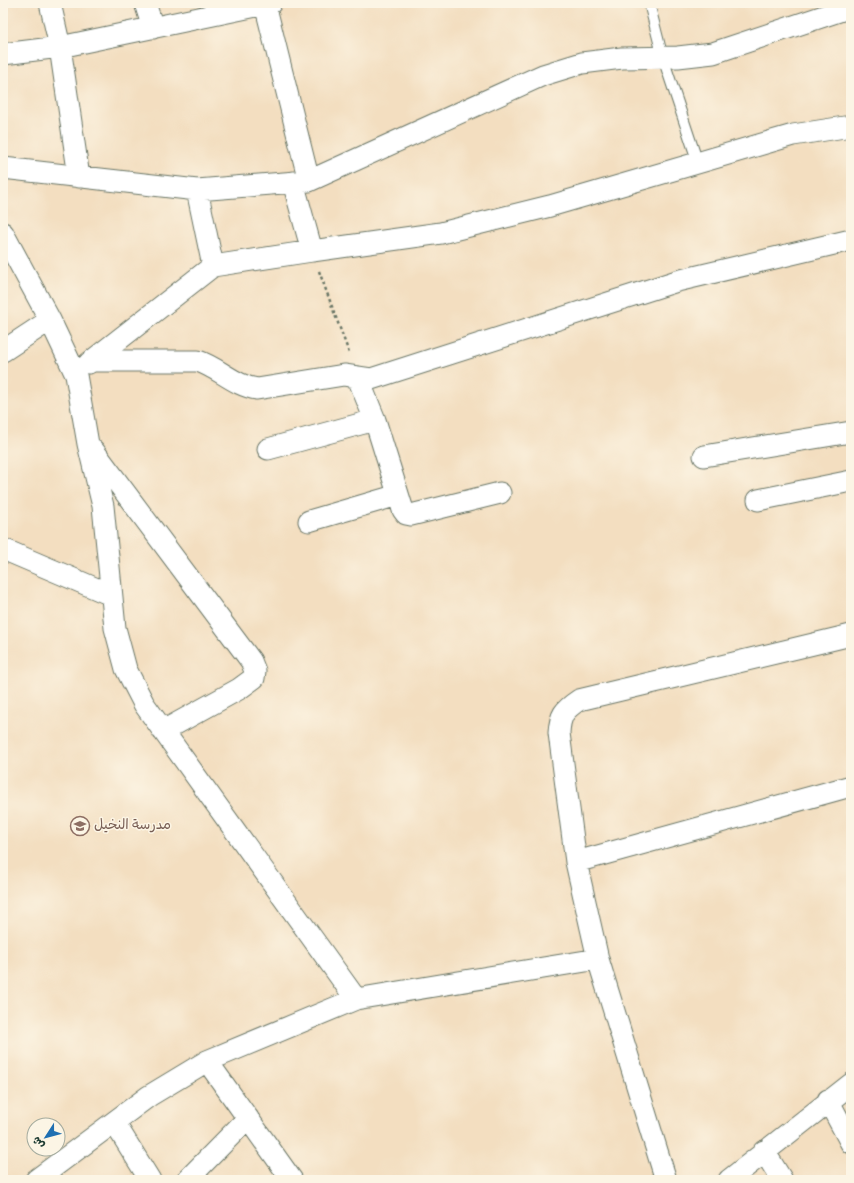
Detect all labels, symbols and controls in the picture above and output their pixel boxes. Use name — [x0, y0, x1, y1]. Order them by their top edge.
school or university icon: مدرسة النخيل — [69, 815, 91, 837]
place label: مدرسة النخيل — [94, 818, 171, 835]
north arrow — [26, 1117, 66, 1157]
text: ش — [31, 1133, 48, 1150]

